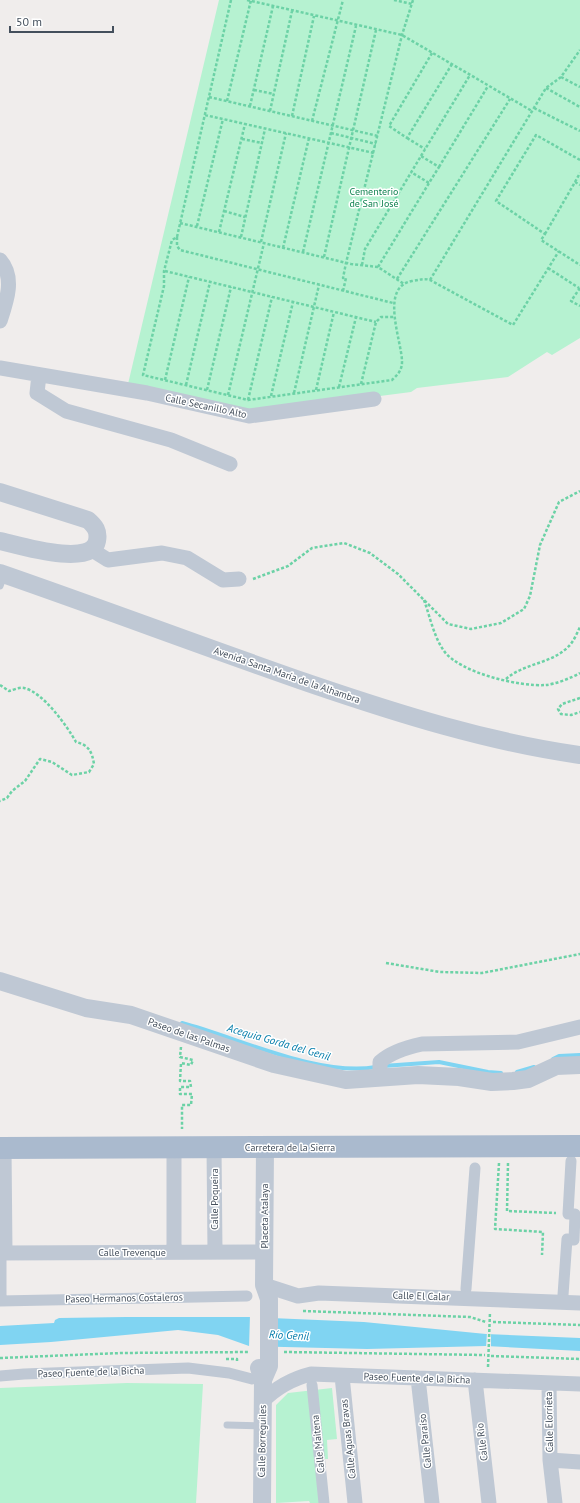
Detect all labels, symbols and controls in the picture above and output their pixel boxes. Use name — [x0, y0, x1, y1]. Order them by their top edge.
scale bar — [10, 8, 113, 34]
text: 50 m — [16, 14, 42, 29]
park label: Cementerio de San José — [349, 185, 399, 210]
street label: Calle Secanillo Alto — [164, 391, 248, 421]
street label: Avenida Santa María de la Alhambra — [212, 644, 362, 706]
street label: Paseo de las Palmas — [146, 1015, 232, 1055]
water label: Acequia Gorda del Genil — [225, 1020, 332, 1063]
street label: Carretera de la Sierra — [245, 1141, 335, 1154]
street label: Calle Poqueira — [208, 1168, 221, 1230]
street label: Placeta Atalaya — [258, 1183, 271, 1249]
street label: Calle Trevenque — [98, 1246, 166, 1259]
street label: Calle El Calar — [392, 1289, 450, 1304]
street label: Paseo Hermanos Costaleros — [65, 1290, 183, 1306]
water label: Río Genil — [268, 1327, 310, 1343]
street label: Paseo Fuente de la Bicha — [37, 1364, 145, 1380]
street label: Paseo Fuente de la Bicha — [363, 1370, 471, 1386]
street label: Calle Elorrieta — [542, 1392, 556, 1452]
street label: Calle Aguas Bravas — [337, 1398, 359, 1480]
street label: Calle Borreguiles — [255, 1405, 269, 1477]
street label: Calle Paraíso — [416, 1413, 434, 1469]
street label: Calle Maitena — [308, 1414, 328, 1474]
street label: Calle Río — [473, 1422, 491, 1462]

